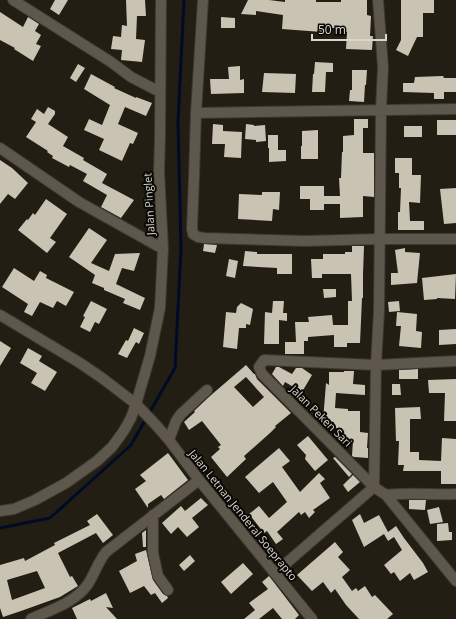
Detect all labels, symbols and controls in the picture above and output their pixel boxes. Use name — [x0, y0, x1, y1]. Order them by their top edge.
scale bar — [312, 16, 386, 42]
text: 50 m — [318, 21, 346, 38]
street label: Jalan Pinglet — [139, 172, 158, 237]
street label: Jalan Peken Sari — [287, 381, 355, 450]
street label: Jalan Letnan Jenderal Soeprapto — [185, 445, 301, 584]

